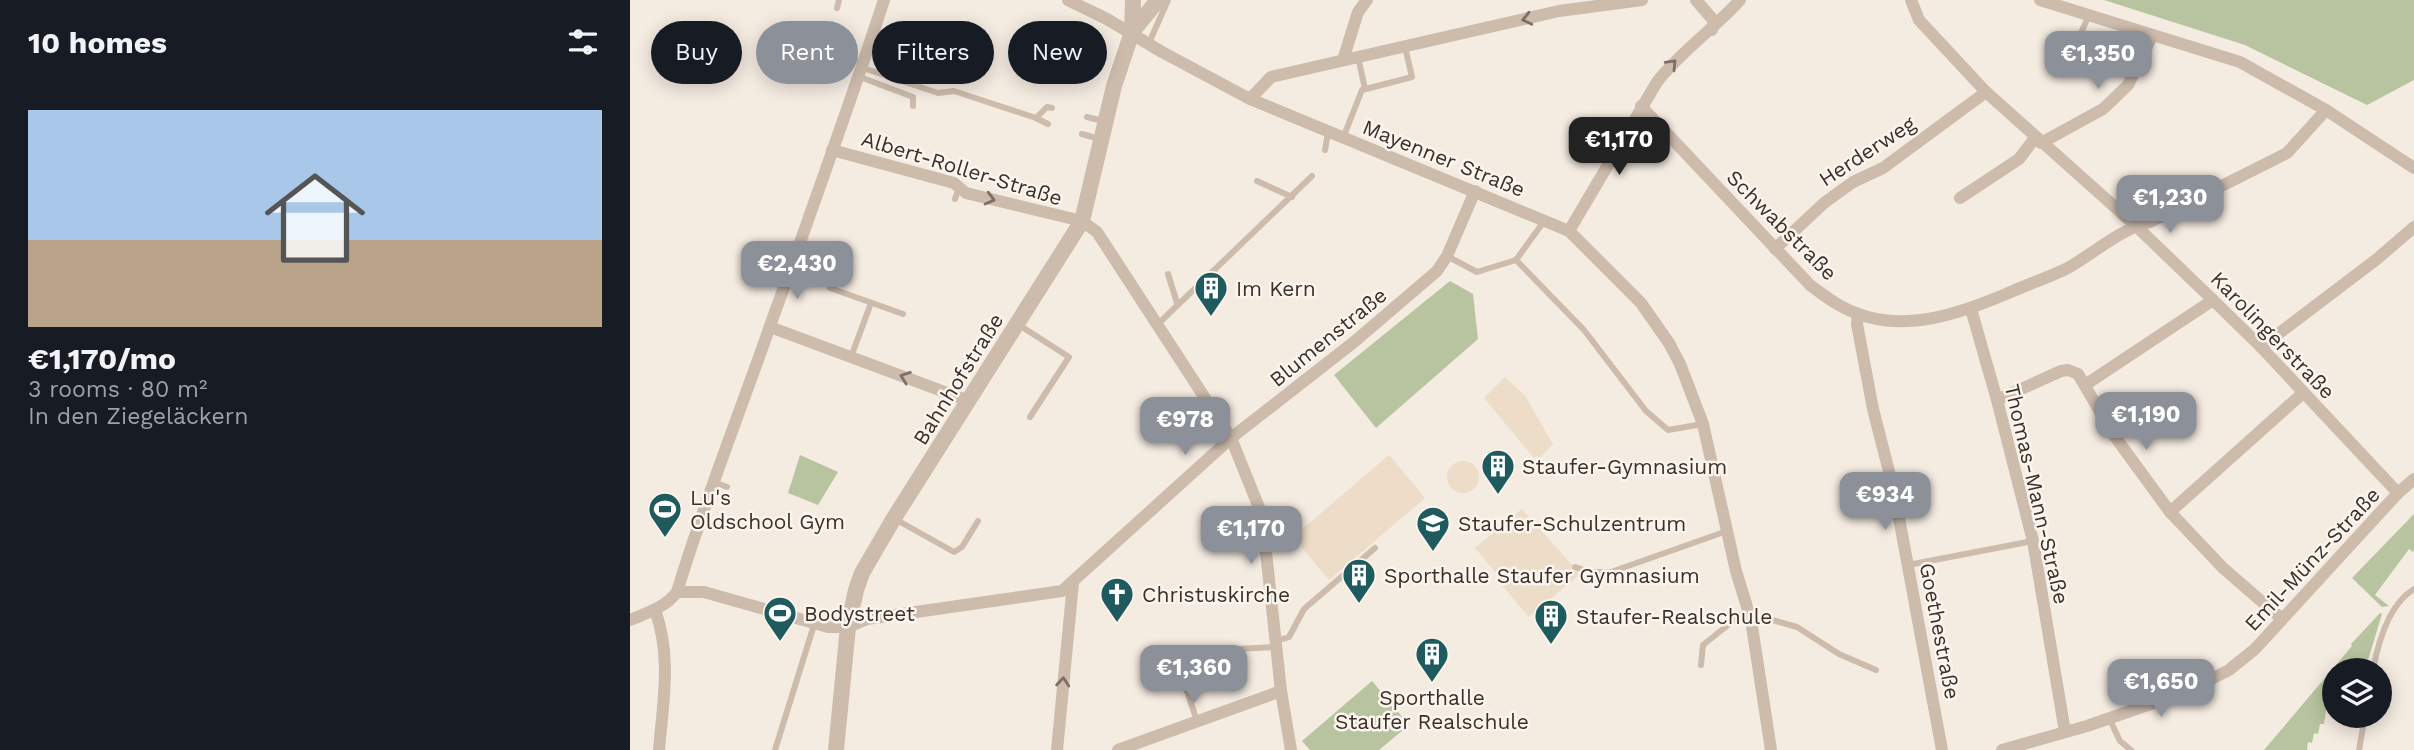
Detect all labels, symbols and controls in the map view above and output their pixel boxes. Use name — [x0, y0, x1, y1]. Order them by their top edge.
one-way arrow — [1521, 11, 1533, 25]
chip: Buy — [651, 21, 742, 84]
chip: Rent — [756, 21, 858, 84]
chip: Filters — [872, 21, 994, 84]
chip: New — [1008, 21, 1107, 84]
icon: filters — [564, 23, 602, 61]
text: 10 homes — [28, 25, 167, 60]
pin: €1,350 — [2041, 32, 2155, 91]
text: €1,350 — [2061, 40, 2135, 67]
one-way arrow — [1664, 60, 1677, 73]
street label: Herderweg — [1814, 110, 1921, 191]
street label: Mayenner Straße — [1359, 114, 1529, 202]
pin: €1,170 — [1562, 118, 1676, 177]
street label: Albert-Roller-Straße — [859, 126, 1065, 210]
text: €1,170 — [1585, 126, 1653, 153]
icon: home — [252, 155, 378, 281]
street label: Schwabstraße — [1722, 165, 1842, 285]
pin: €1,230 — [2113, 176, 2227, 235]
text: €1,230 — [2133, 184, 2207, 211]
one-way arrow — [983, 191, 995, 205]
pin: €2,430 — [740, 242, 854, 301]
text: €2,430 — [757, 250, 837, 277]
street label: Karolingerstraße — [2206, 266, 2340, 404]
building icon: Im Kern — [1192, 269, 1230, 318]
place label: Im Kern — [1236, 276, 1316, 301]
street label: Blumenstraße — [1264, 282, 1392, 392]
street label: Bahnhofstraße — [908, 309, 1008, 449]
text: €1,170/mo — [28, 341, 176, 376]
one-way arrow — [899, 372, 911, 386]
text: 3 rooms · 80 m² — [28, 376, 207, 403]
street label: Thomas-Mann-Straße — [2000, 382, 2074, 606]
pin: €1,190 — [2089, 392, 2203, 452]
pin: €978 — [1144, 398, 1226, 457]
text: €1,190 — [2111, 401, 2181, 428]
text: In den Ziegeläckern — [28, 403, 248, 430]
text: €978 — [1156, 406, 1214, 433]
building icon: Staufer-Gymnasium — [1479, 447, 1517, 496]
place label: Staufer-Gymnasium — [1522, 454, 1727, 479]
pin: €934 — [1844, 472, 1926, 532]
text: €934 — [1856, 481, 1914, 508]
street label: Emil-Münz-Straße — [2239, 482, 2385, 636]
place label: Lu's Oldschool Gym — [690, 485, 845, 534]
sports icon: Lu's Oldschool Gym — [646, 490, 684, 539]
school or university icon: Staufer-Schulzentrum — [1414, 504, 1452, 553]
pin: €1,170 — [1194, 506, 1308, 566]
place label: Staufer-Schulzentrum — [1458, 511, 1686, 536]
text: €1,170 — [1217, 515, 1285, 542]
building icon: Sporthalle Staufer Gymnasium — [1340, 556, 1378, 605]
street label: Goethestraße — [1915, 561, 1965, 701]
place label: Sporthalle Staufer Gymnasium — [1384, 563, 1700, 588]
church icon: Christuskirche — [1098, 575, 1136, 624]
place label: Christuskirche — [1142, 582, 1290, 607]
sports icon: Bodystreet — [761, 594, 799, 643]
building icon: Staufer-Realschule — [1532, 597, 1570, 646]
place label: Bodystreet — [804, 601, 915, 626]
place label: Staufer-Realschule — [1576, 604, 1772, 629]
building icon: Sporthalle Staufer Realschule — [1413, 635, 1451, 684]
pin: €1,360 — [1137, 646, 1251, 705]
text: €1,360 — [1156, 654, 1232, 681]
map controls — [2322, 658, 2392, 728]
button: layers — [2322, 658, 2392, 728]
pin: €1,650 — [2104, 660, 2218, 719]
text: €1,650 — [2124, 668, 2198, 695]
one-way arrow — [1055, 676, 1070, 687]
place label: Sporthalle Staufer Realschule — [1335, 685, 1529, 734]

